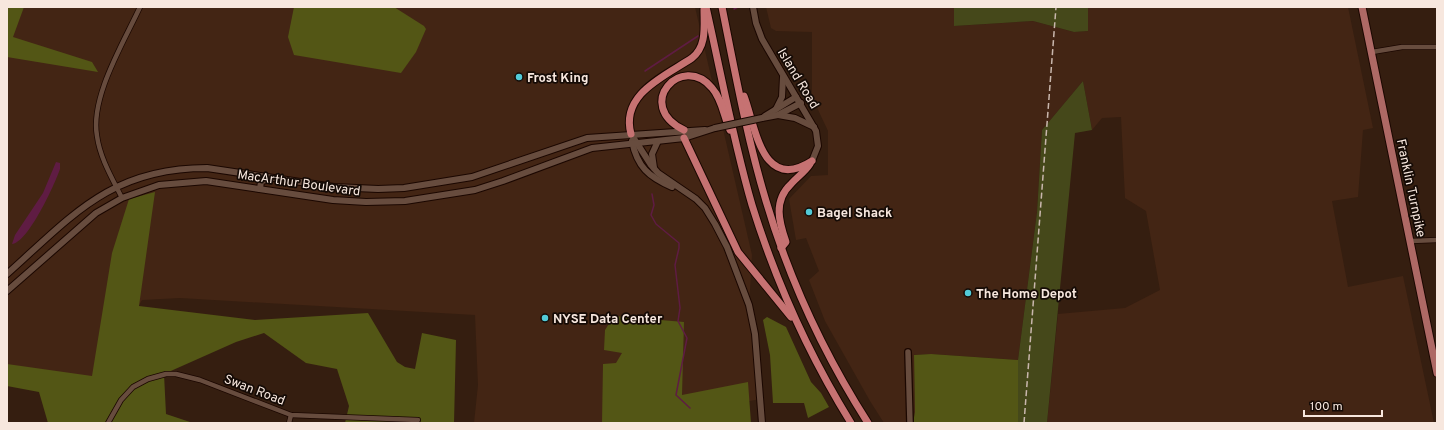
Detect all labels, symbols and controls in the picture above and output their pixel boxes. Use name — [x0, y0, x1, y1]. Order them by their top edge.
street label: Island Road — [773, 46, 822, 112]
place label: Frost King — [527, 71, 589, 87]
marker: Frost King — [514, 72, 524, 82]
street label: Franklin Turnpike — [1392, 138, 1428, 239]
street label: MacArthur Boulevard — [236, 167, 361, 201]
place label: Bagel Shack — [817, 206, 892, 222]
marker: Bagel Shack — [804, 207, 814, 217]
place label: The Home Depot — [976, 287, 1077, 303]
marker: The Home Depot — [963, 288, 973, 298]
place label: NYSE Data Center — [553, 312, 663, 328]
marker: NYSE Data Center — [540, 313, 550, 323]
street label: Swan Road — [222, 372, 287, 410]
scale bar — [1304, 392, 1382, 418]
text: 100 m — [1310, 399, 1343, 415]

